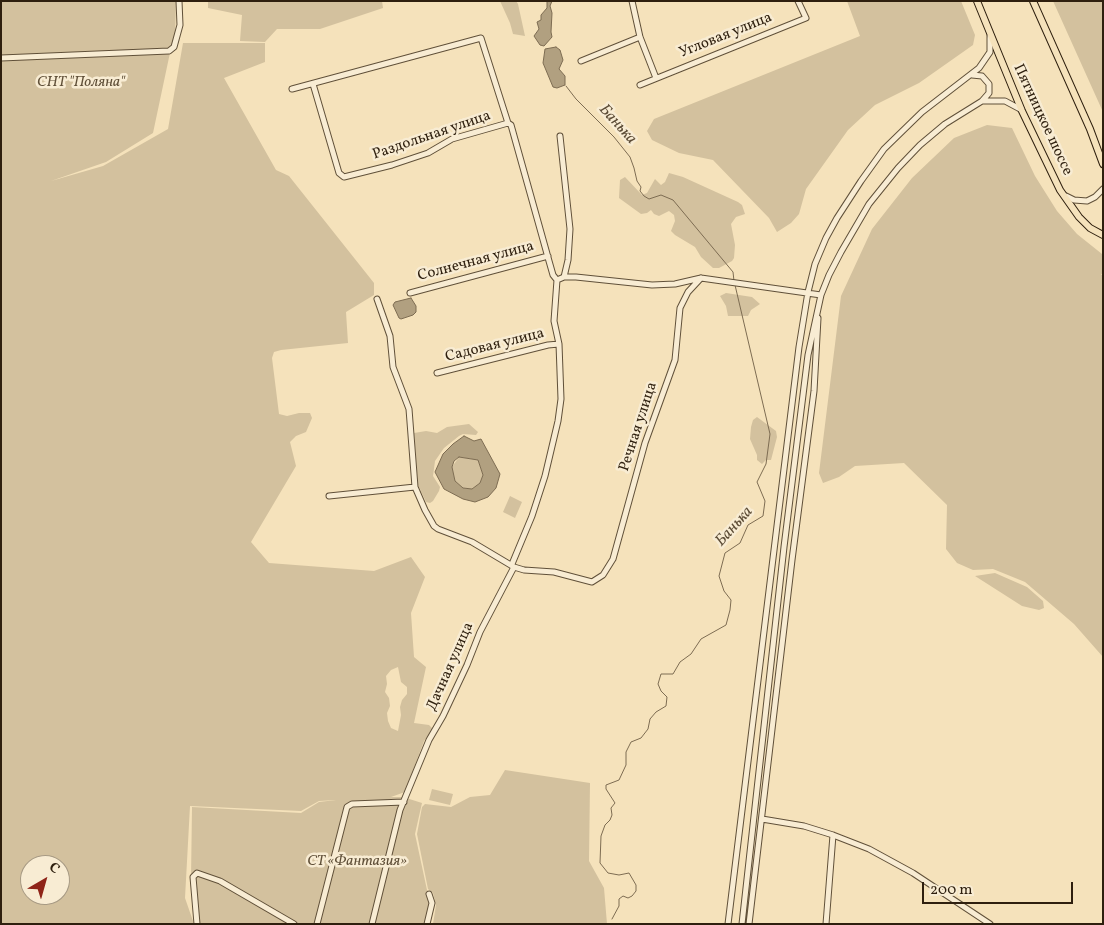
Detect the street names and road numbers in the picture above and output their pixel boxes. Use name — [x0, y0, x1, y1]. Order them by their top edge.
street label: Угловая улица — [677, 9, 775, 63]
street label: Пятницкое шоссе — [1008, 61, 1076, 179]
street label: Раздольная улица — [371, 107, 493, 165]
street label: Солнечная улица — [416, 238, 536, 286]
street label: Садовая улица — [444, 325, 546, 367]
street label: Речная улица — [616, 380, 662, 474]
street label: Дачная улица — [423, 620, 479, 714]

